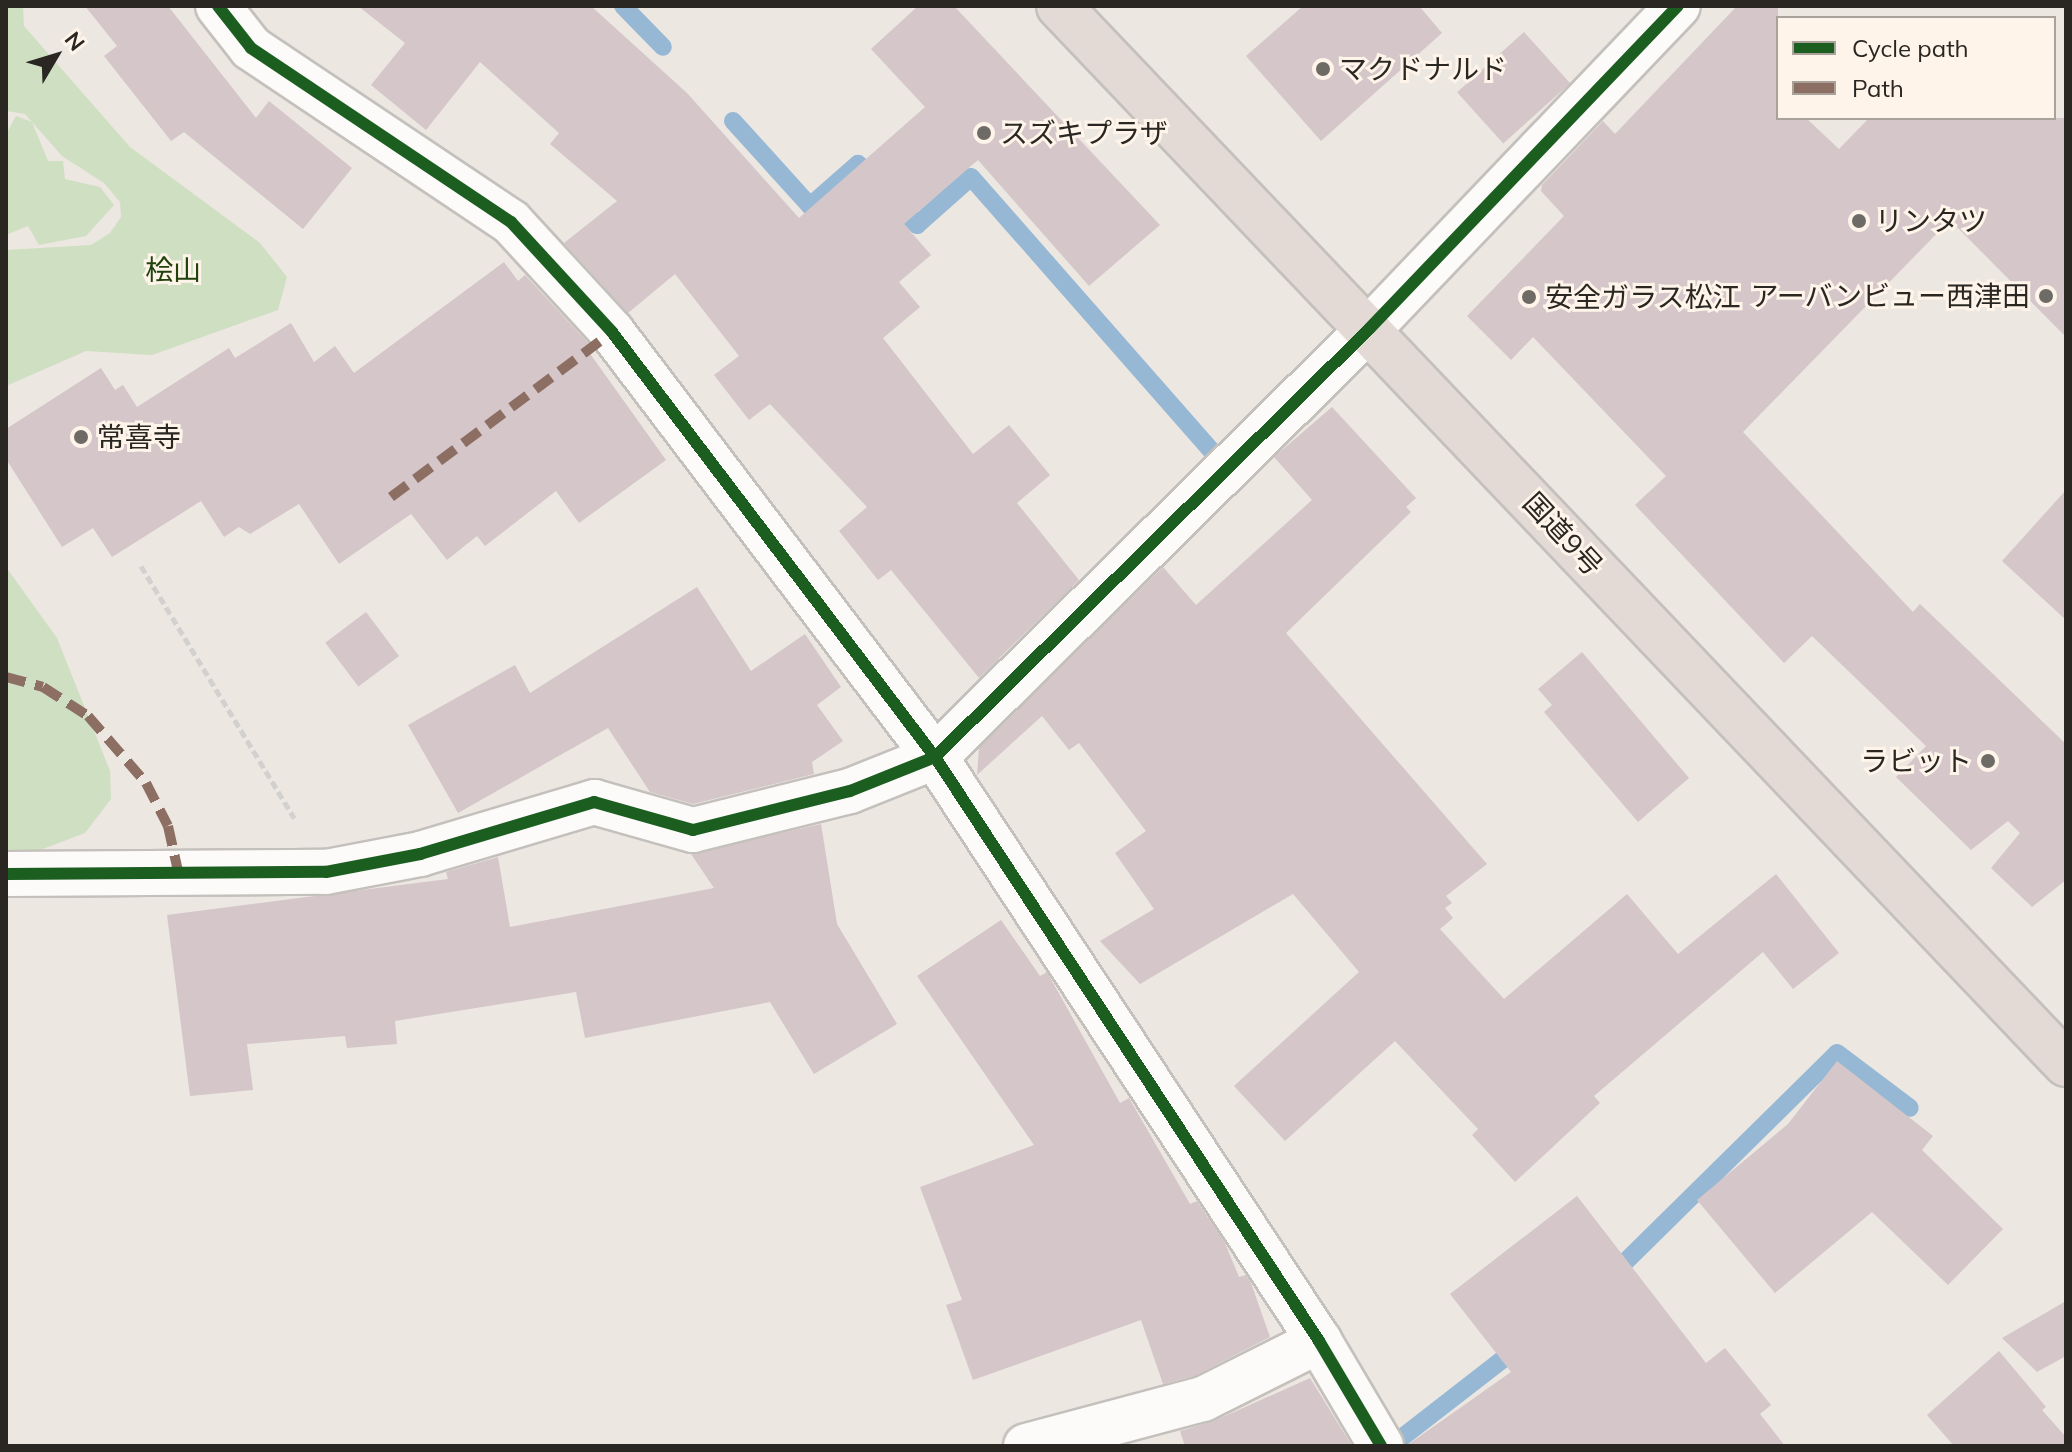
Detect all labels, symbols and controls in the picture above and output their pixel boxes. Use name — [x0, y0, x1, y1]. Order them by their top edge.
north arrow — [16, 16, 96, 96]
legend — [1776, 16, 2056, 120]
text: N — [59, 26, 91, 56]
text: Cycle path — [1852, 33, 1969, 63]
place label: マクドナルド — [1339, 52, 1507, 86]
marker: マクドナルド — [1314, 60, 1332, 78]
text: Path — [1852, 73, 1904, 103]
place label: スズキプラザ — [1000, 116, 1168, 150]
marker: スズキプラザ — [975, 124, 993, 142]
place label: リンタツ — [1875, 204, 1987, 238]
marker: リンタツ — [1850, 212, 1868, 230]
park label: 桧山 — [145, 253, 201, 287]
place label: アーバンビュー西津田 — [1752, 279, 2030, 313]
place label: 安全ガラス松江 — [1545, 280, 1741, 314]
marker: アーバンビュー西津田 — [2037, 287, 2055, 305]
marker: 安全ガラス松江 — [1520, 288, 1538, 306]
place label: 常喜寺 — [97, 420, 181, 454]
marker: 常喜寺 — [72, 428, 90, 446]
street label: 国道9号 — [1516, 486, 1610, 582]
place label: ラビット — [1860, 744, 1972, 778]
marker: ラビット — [1979, 752, 1997, 770]

